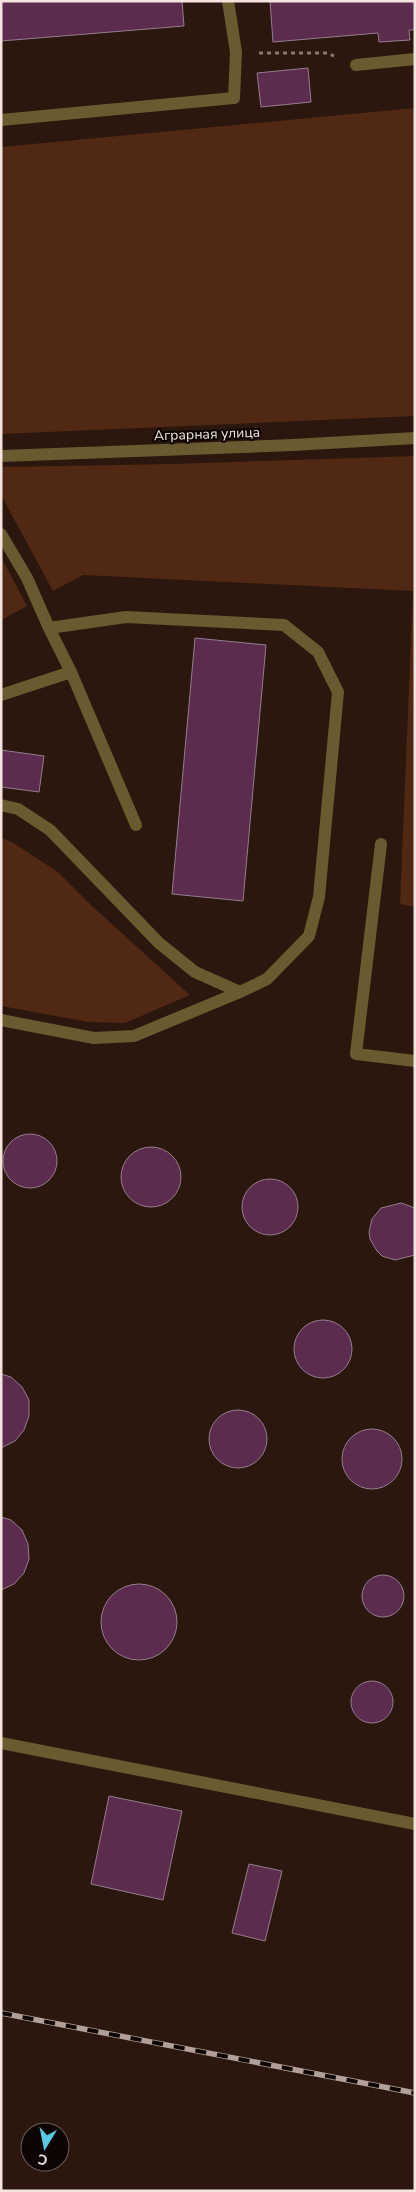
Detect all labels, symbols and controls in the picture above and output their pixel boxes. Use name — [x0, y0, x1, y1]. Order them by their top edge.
street label: Аграрная улица — [153, 423, 261, 445]
north arrow — [20, 2122, 70, 2172]
text: С — [36, 2149, 49, 2169]

